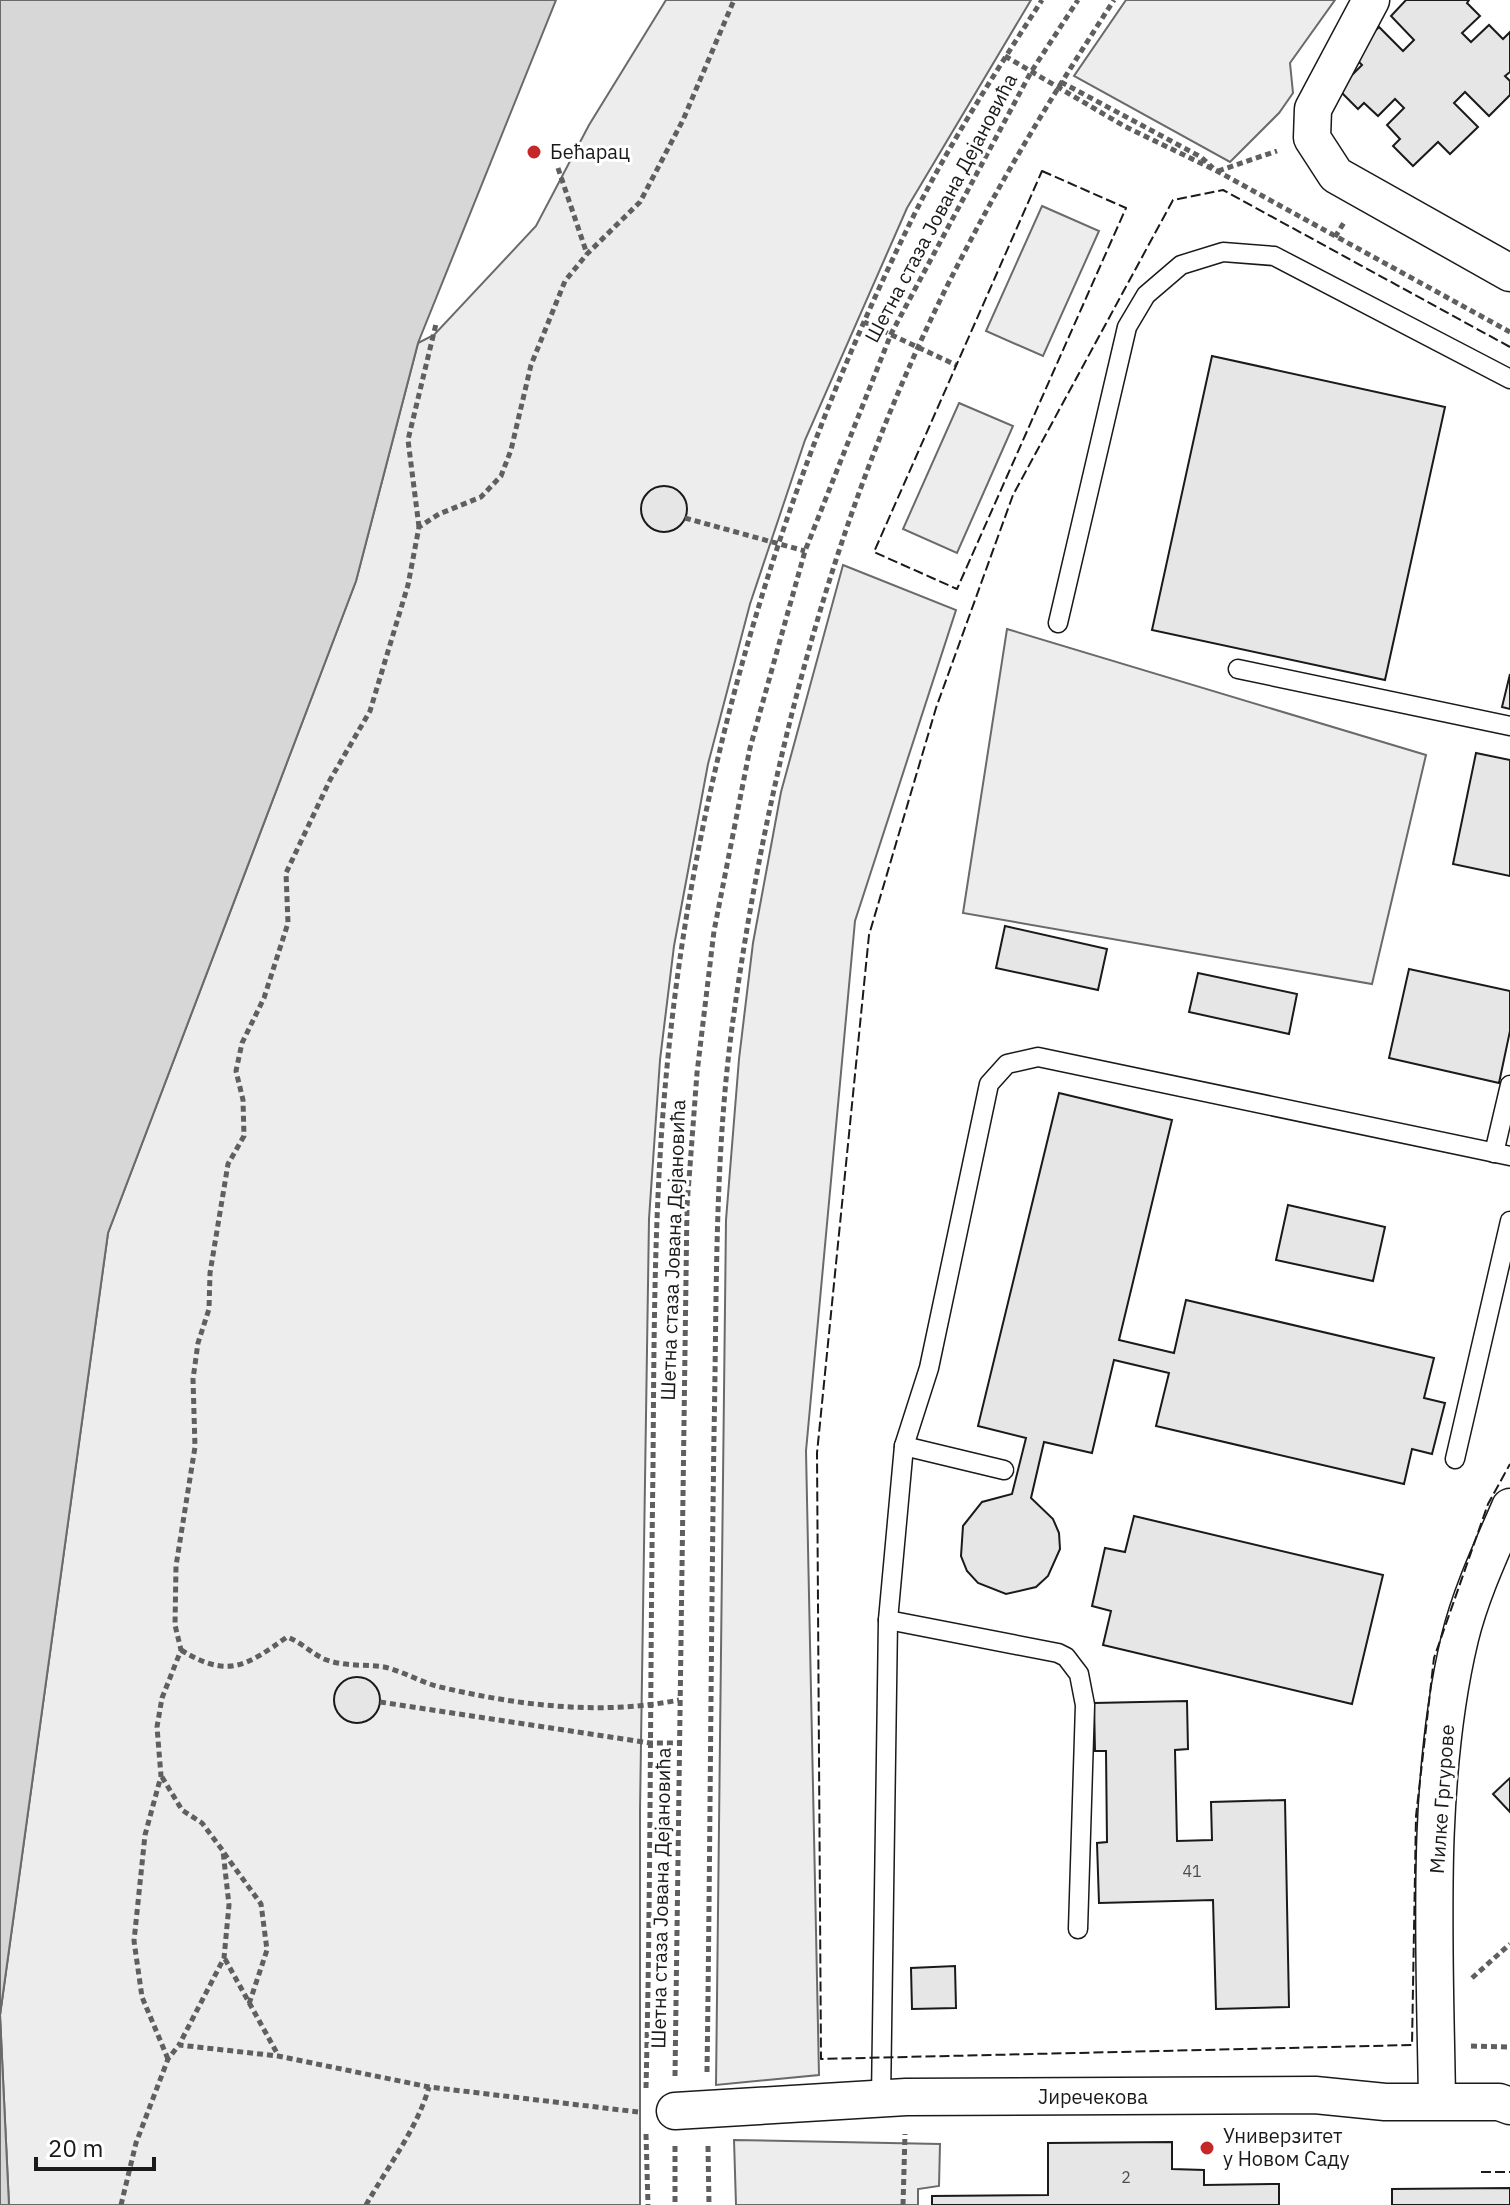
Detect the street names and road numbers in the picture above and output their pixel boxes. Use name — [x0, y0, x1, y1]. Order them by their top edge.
street label: Шетна стаза Јована Дејановића — [858, 68, 1023, 347]
street label: Шетна стаза Јована Дејановића — [654, 1099, 691, 1401]
street label: Милке Гргурове — [1423, 1723, 1460, 1875]
street label: Шетна стаза Јована Дејановића — [644, 1747, 677, 2049]
street label: Јиречекова — [1038, 2083, 1148, 2110]

